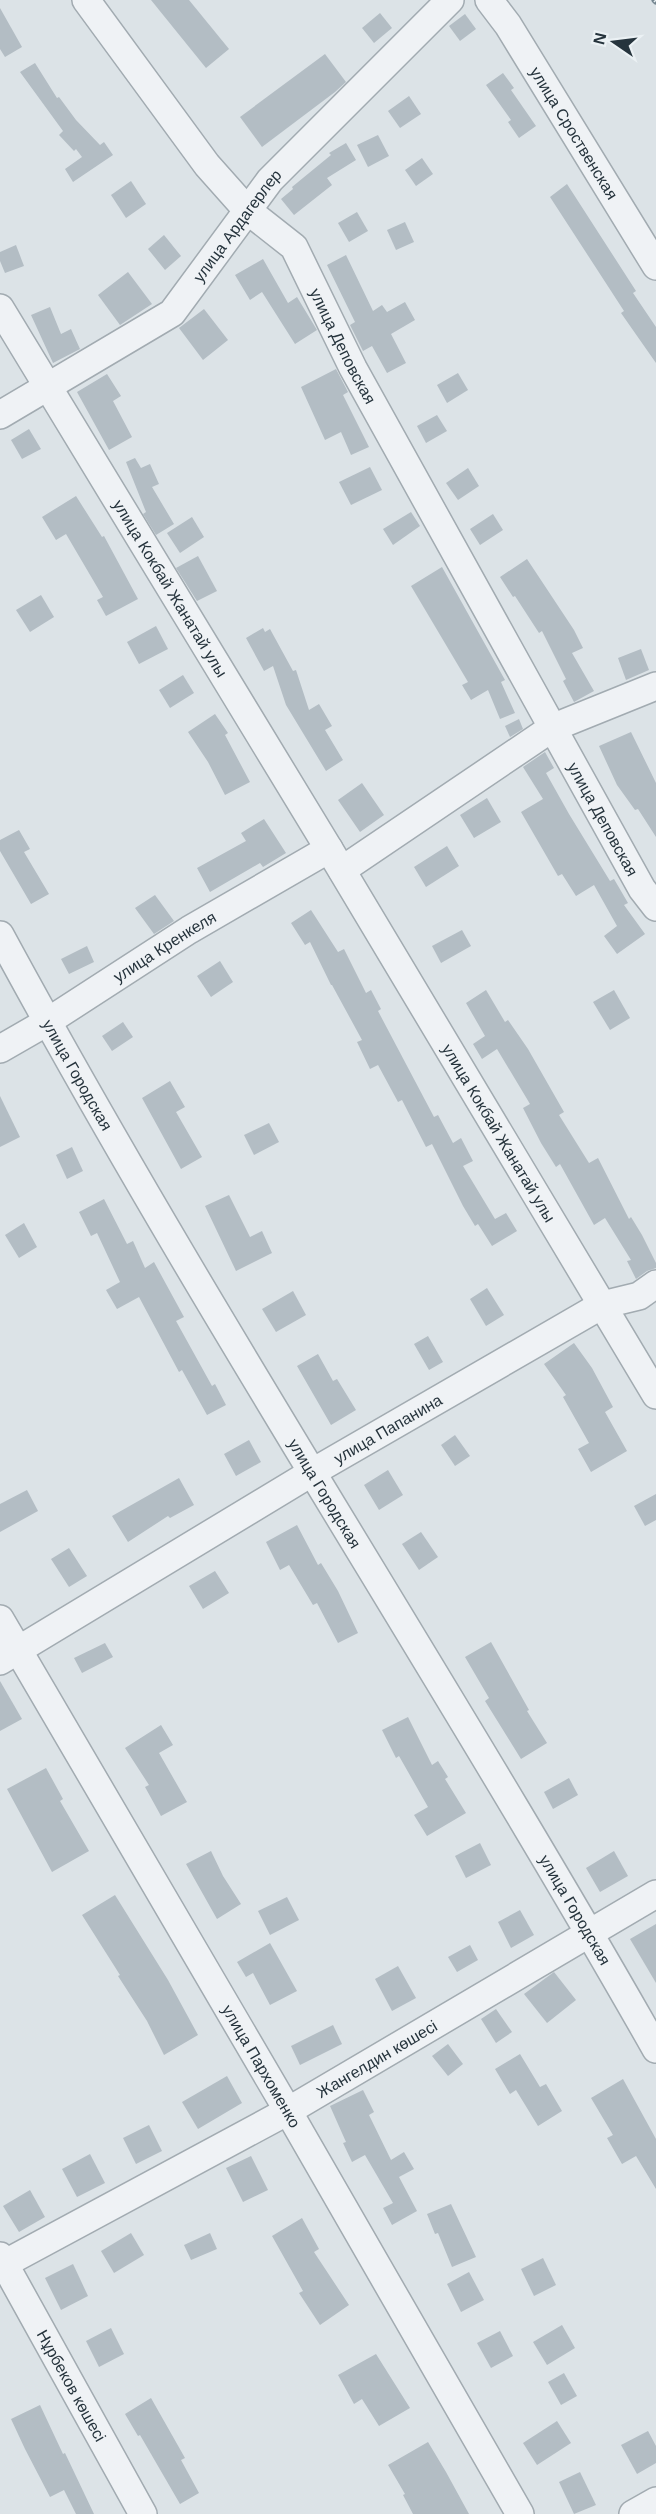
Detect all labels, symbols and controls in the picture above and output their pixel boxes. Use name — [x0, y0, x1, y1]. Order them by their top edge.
north arrow — [584, 12, 644, 72]
text: N — [590, 31, 610, 46]
street label: улица Сроственская — [527, 64, 621, 202]
street label: улица Ардагерлер — [190, 166, 284, 285]
street label: улица Деповская — [307, 285, 379, 406]
street label: улица Кокбай Жанатай улы — [110, 497, 231, 680]
street label: улица Деповская — [565, 759, 641, 879]
street label: улица Кренкеля — [110, 908, 219, 985]
street label: улица Городская — [40, 1016, 116, 1133]
street label: улица Кокбай Жанатай улы — [439, 1041, 559, 1225]
street label: улица Папанина — [331, 1391, 445, 1467]
street label: улица Городская — [285, 1436, 364, 1551]
street label: улица Городская — [536, 1852, 614, 1968]
street label: улица Пархоменко — [219, 2002, 304, 2130]
street label: Жангелдин көшесі — [313, 2017, 440, 2101]
street label: Нұрбеков көшесі — [34, 2327, 109, 2444]

